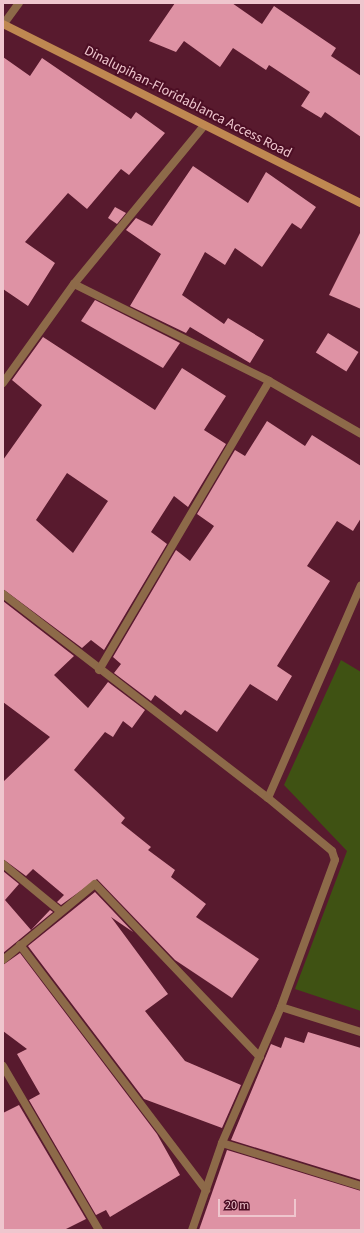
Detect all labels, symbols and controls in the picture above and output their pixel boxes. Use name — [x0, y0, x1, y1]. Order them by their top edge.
street label: Dinalupihan-Floridablanca Access Road — [82, 42, 294, 162]
scale bar — [220, 1191, 298, 1217]
text: 20 m — [225, 1197, 249, 1214]

